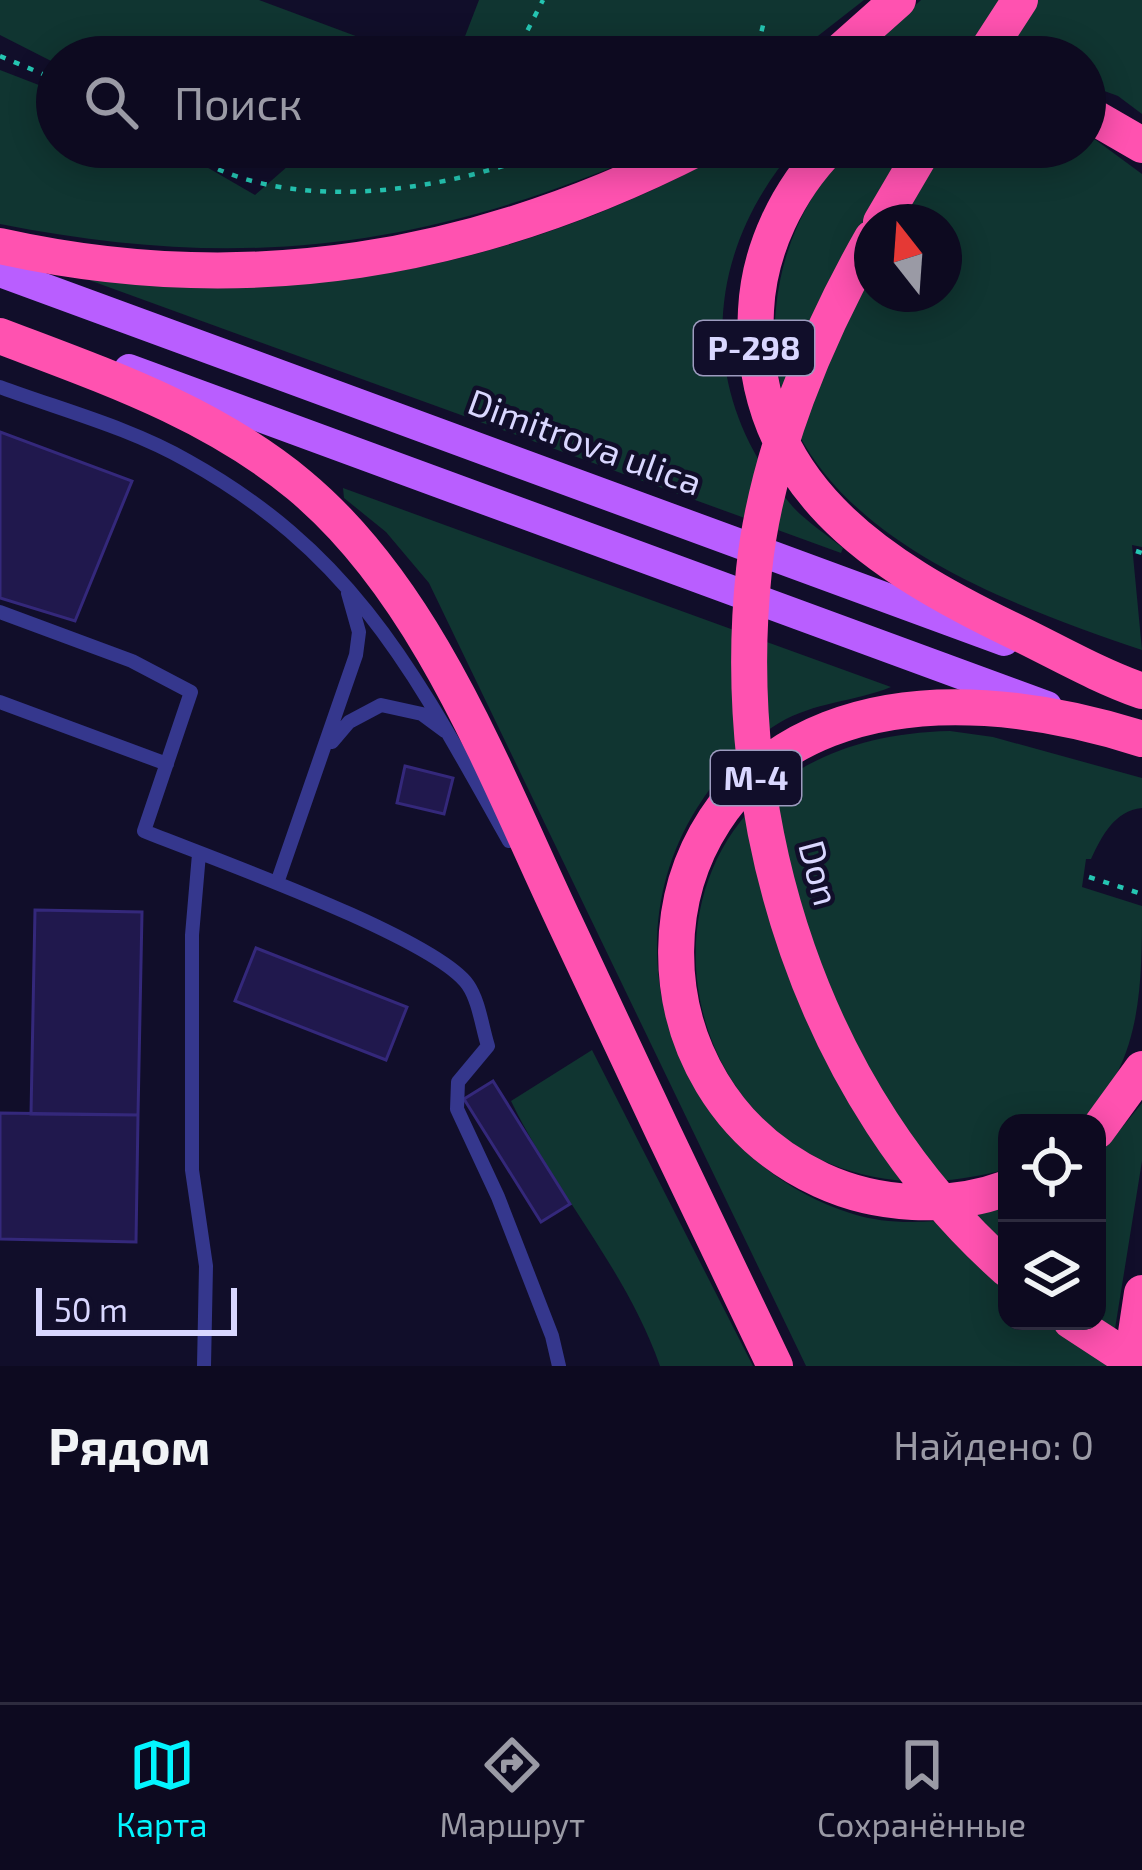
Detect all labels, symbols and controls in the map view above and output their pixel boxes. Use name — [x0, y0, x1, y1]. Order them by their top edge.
search box — [36, 36, 1106, 168]
icon: search — [78, 69, 144, 135]
text: Поиск — [174, 75, 302, 129]
north arrow — [854, 204, 962, 312]
road number: Р-298 — [694, 321, 814, 375]
street label: Dimitrova ulica — [463, 378, 708, 503]
road number: М-4 — [711, 751, 801, 805]
street label: Don — [791, 836, 850, 910]
map controls — [998, 1114, 1106, 1330]
button: locate — [998, 1114, 1106, 1222]
button: layers — [998, 1222, 1106, 1330]
scale bar — [36, 1282, 237, 1335]
text: 50 m — [54, 1289, 128, 1329]
text: Рядом — [48, 1414, 211, 1475]
text: Найдено: 0 — [893, 1421, 1094, 1468]
tab: Карта — [116, 1732, 208, 1844]
tab: Маршрут — [439, 1732, 585, 1844]
tab: Сохранённые — [817, 1732, 1026, 1844]

